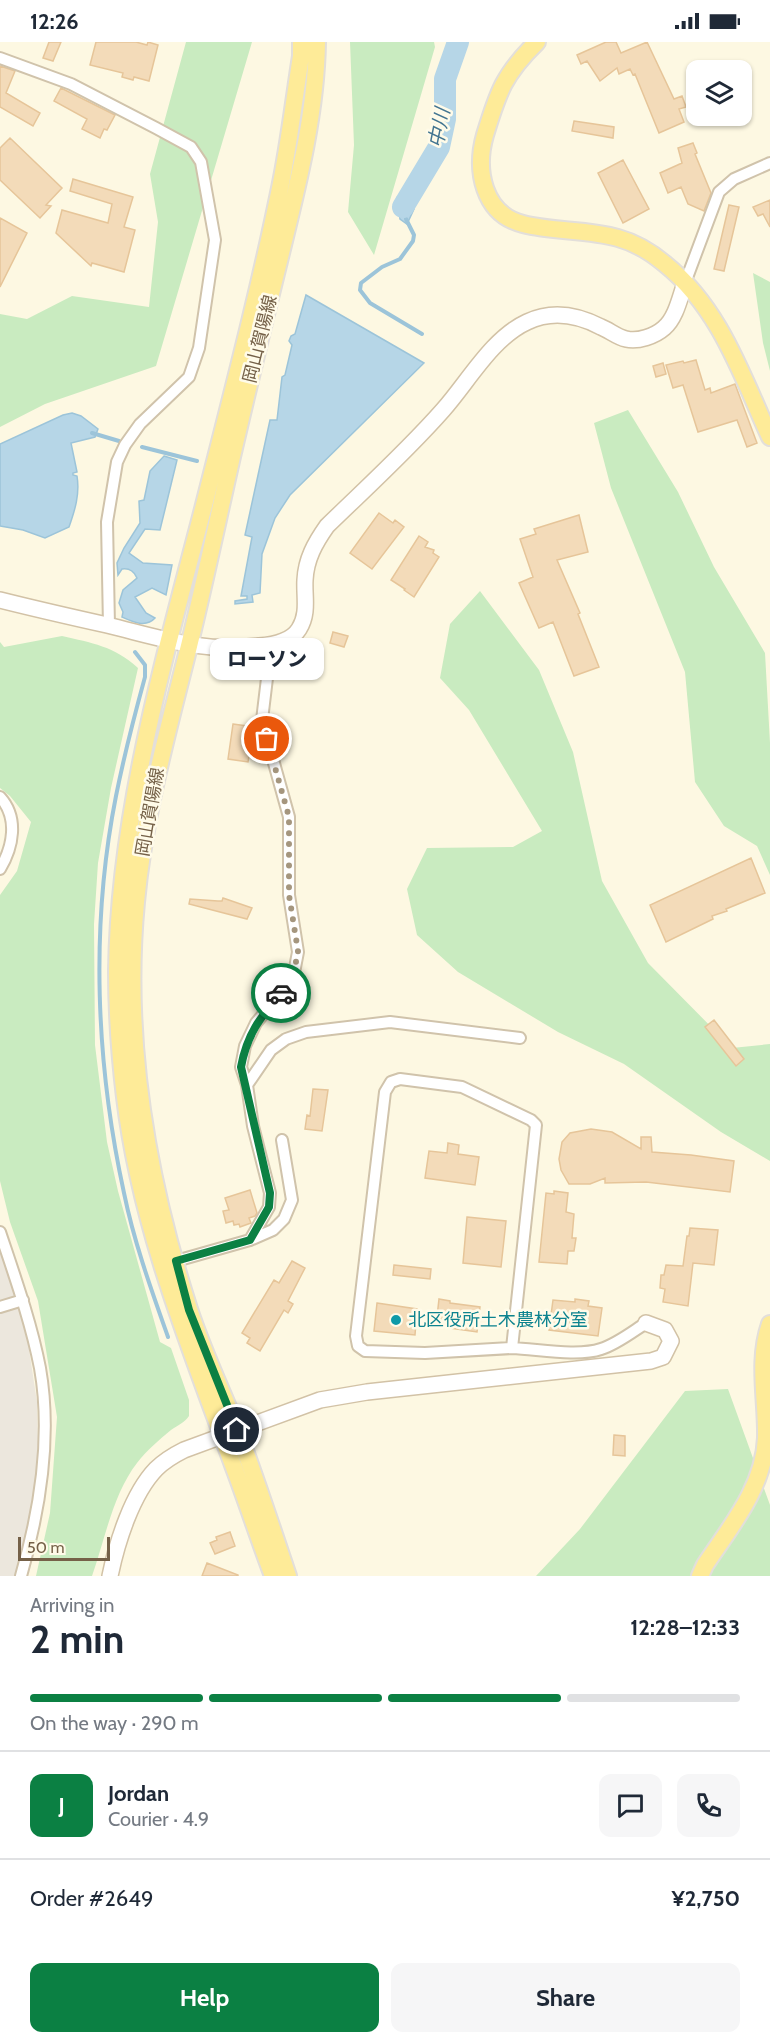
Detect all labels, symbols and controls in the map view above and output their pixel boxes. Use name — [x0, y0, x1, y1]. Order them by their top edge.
text: 12:26 — [30, 8, 79, 35]
map controls — [686, 60, 752, 126]
button: layers — [686, 60, 752, 126]
water label: 中川 — [423, 104, 455, 150]
street label: 岡山賀陽線 — [238, 293, 282, 385]
callout: ローソン — [210, 637, 324, 679]
text: ローソン — [227, 647, 307, 671]
pin — [241, 713, 292, 764]
icon: bag — [250, 722, 283, 755]
street label: 岡山賀陽線 — [131, 766, 169, 858]
courier — [251, 963, 311, 1023]
icon: car — [265, 977, 298, 1010]
place label: 北区役所土木農林分室 — [408, 1309, 588, 1331]
marker: 北区役所土木農林分室 — [389, 1313, 403, 1327]
pin — [211, 1404, 262, 1455]
icon: home — [220, 1413, 253, 1446]
scale bar — [18, 1534, 110, 1562]
text: 50 m — [27, 1538, 64, 1557]
text: Arriving in — [30, 1593, 114, 1617]
text: 12:28–12:33 — [630, 1614, 740, 1641]
text: 2 min — [30, 1615, 124, 1663]
text: On the way · 290 m — [30, 1711, 199, 1735]
button: chat — [599, 1774, 662, 1837]
button: phone — [677, 1774, 740, 1837]
text: Jordan — [108, 1780, 169, 1807]
text: J — [58, 1792, 65, 1819]
text: Courier · 4.9 — [108, 1807, 209, 1831]
text: Order #2649 — [30, 1885, 154, 1912]
text: ¥2,750 — [671, 1885, 740, 1912]
button: Help — [30, 1963, 379, 2032]
button: Share — [391, 1963, 740, 2032]

